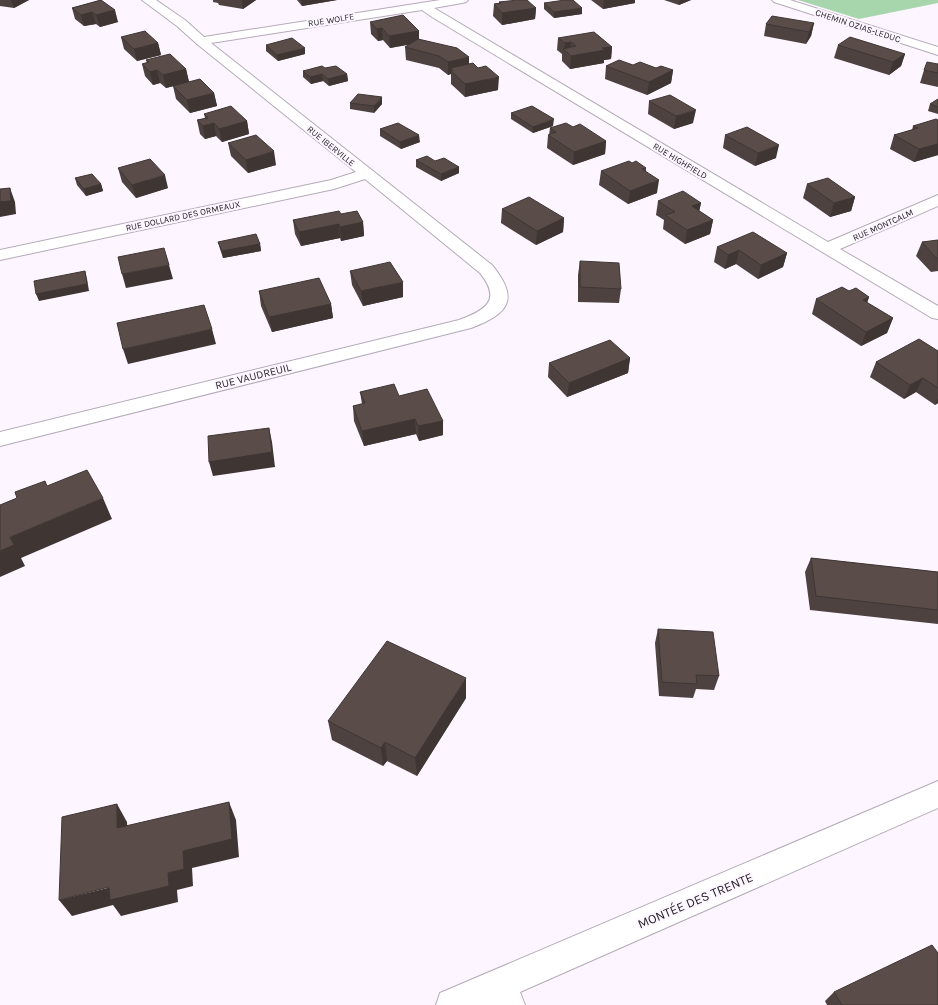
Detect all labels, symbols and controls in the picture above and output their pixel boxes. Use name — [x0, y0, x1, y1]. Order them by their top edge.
street label: CHEMIN OZIAS-LEDUC — [814, 7, 902, 45]
street label: RUE WOLFE — [307, 11, 355, 29]
street label: RUE IBERVILLE — [305, 124, 357, 168]
street label: RUE HIGHFIELD — [651, 141, 709, 181]
street label: RUE DOLLARD DES ORMEAUX — [125, 199, 241, 233]
street label: RUE MONTCALM — [851, 207, 915, 243]
street label: RUE VAUDREUIL — [214, 361, 293, 392]
street label: MONTÉE DES TRENTE — [634, 868, 755, 932]

